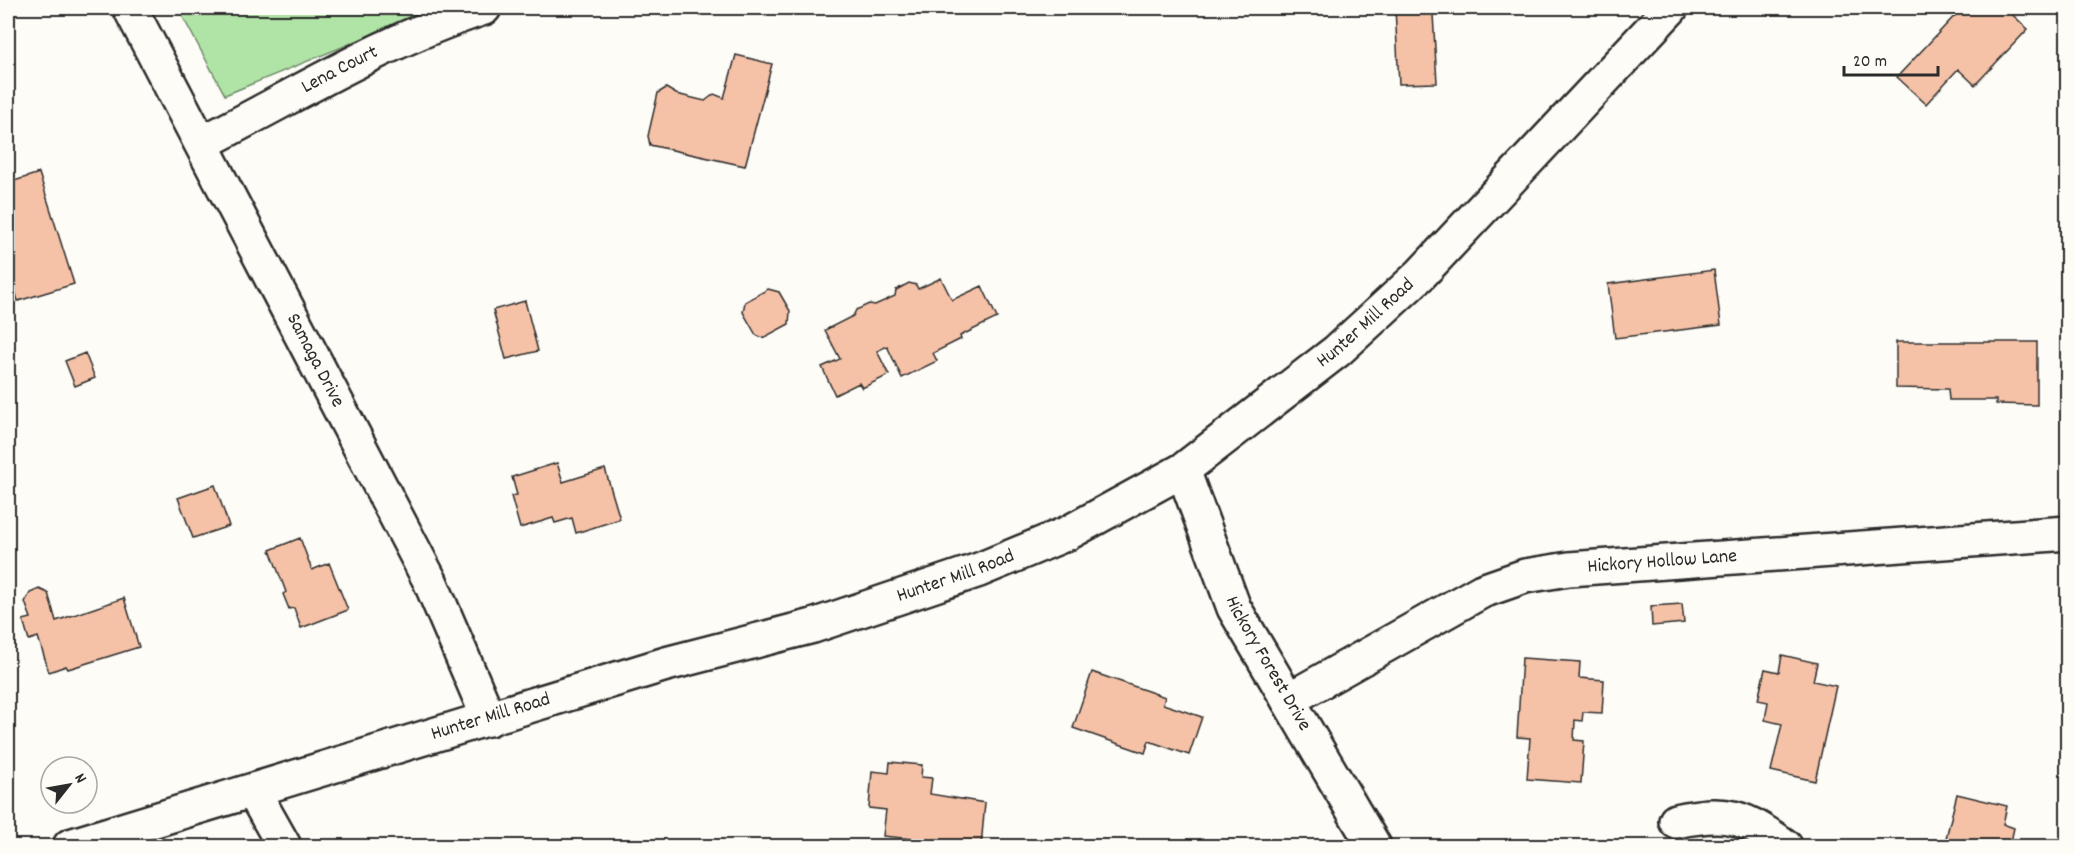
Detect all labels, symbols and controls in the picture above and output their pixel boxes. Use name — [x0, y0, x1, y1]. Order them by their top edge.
street label: Lena Court — [297, 39, 383, 102]
scale bar — [1844, 39, 1938, 77]
text: 20 m — [1853, 50, 1887, 75]
street label: Hunter Mill Road — [1311, 272, 1421, 376]
street label: Samaga Drive — [278, 309, 351, 413]
street label: Hunter Mill Road — [893, 543, 1019, 611]
street label: Hickory Hollow Lane — [1586, 543, 1738, 582]
street label: Hickory Forest Drive — [1217, 593, 1318, 737]
street label: Hunter Mill Road — [428, 686, 554, 749]
north arrow — [39, 755, 99, 815]
text: N — [68, 769, 92, 788]

